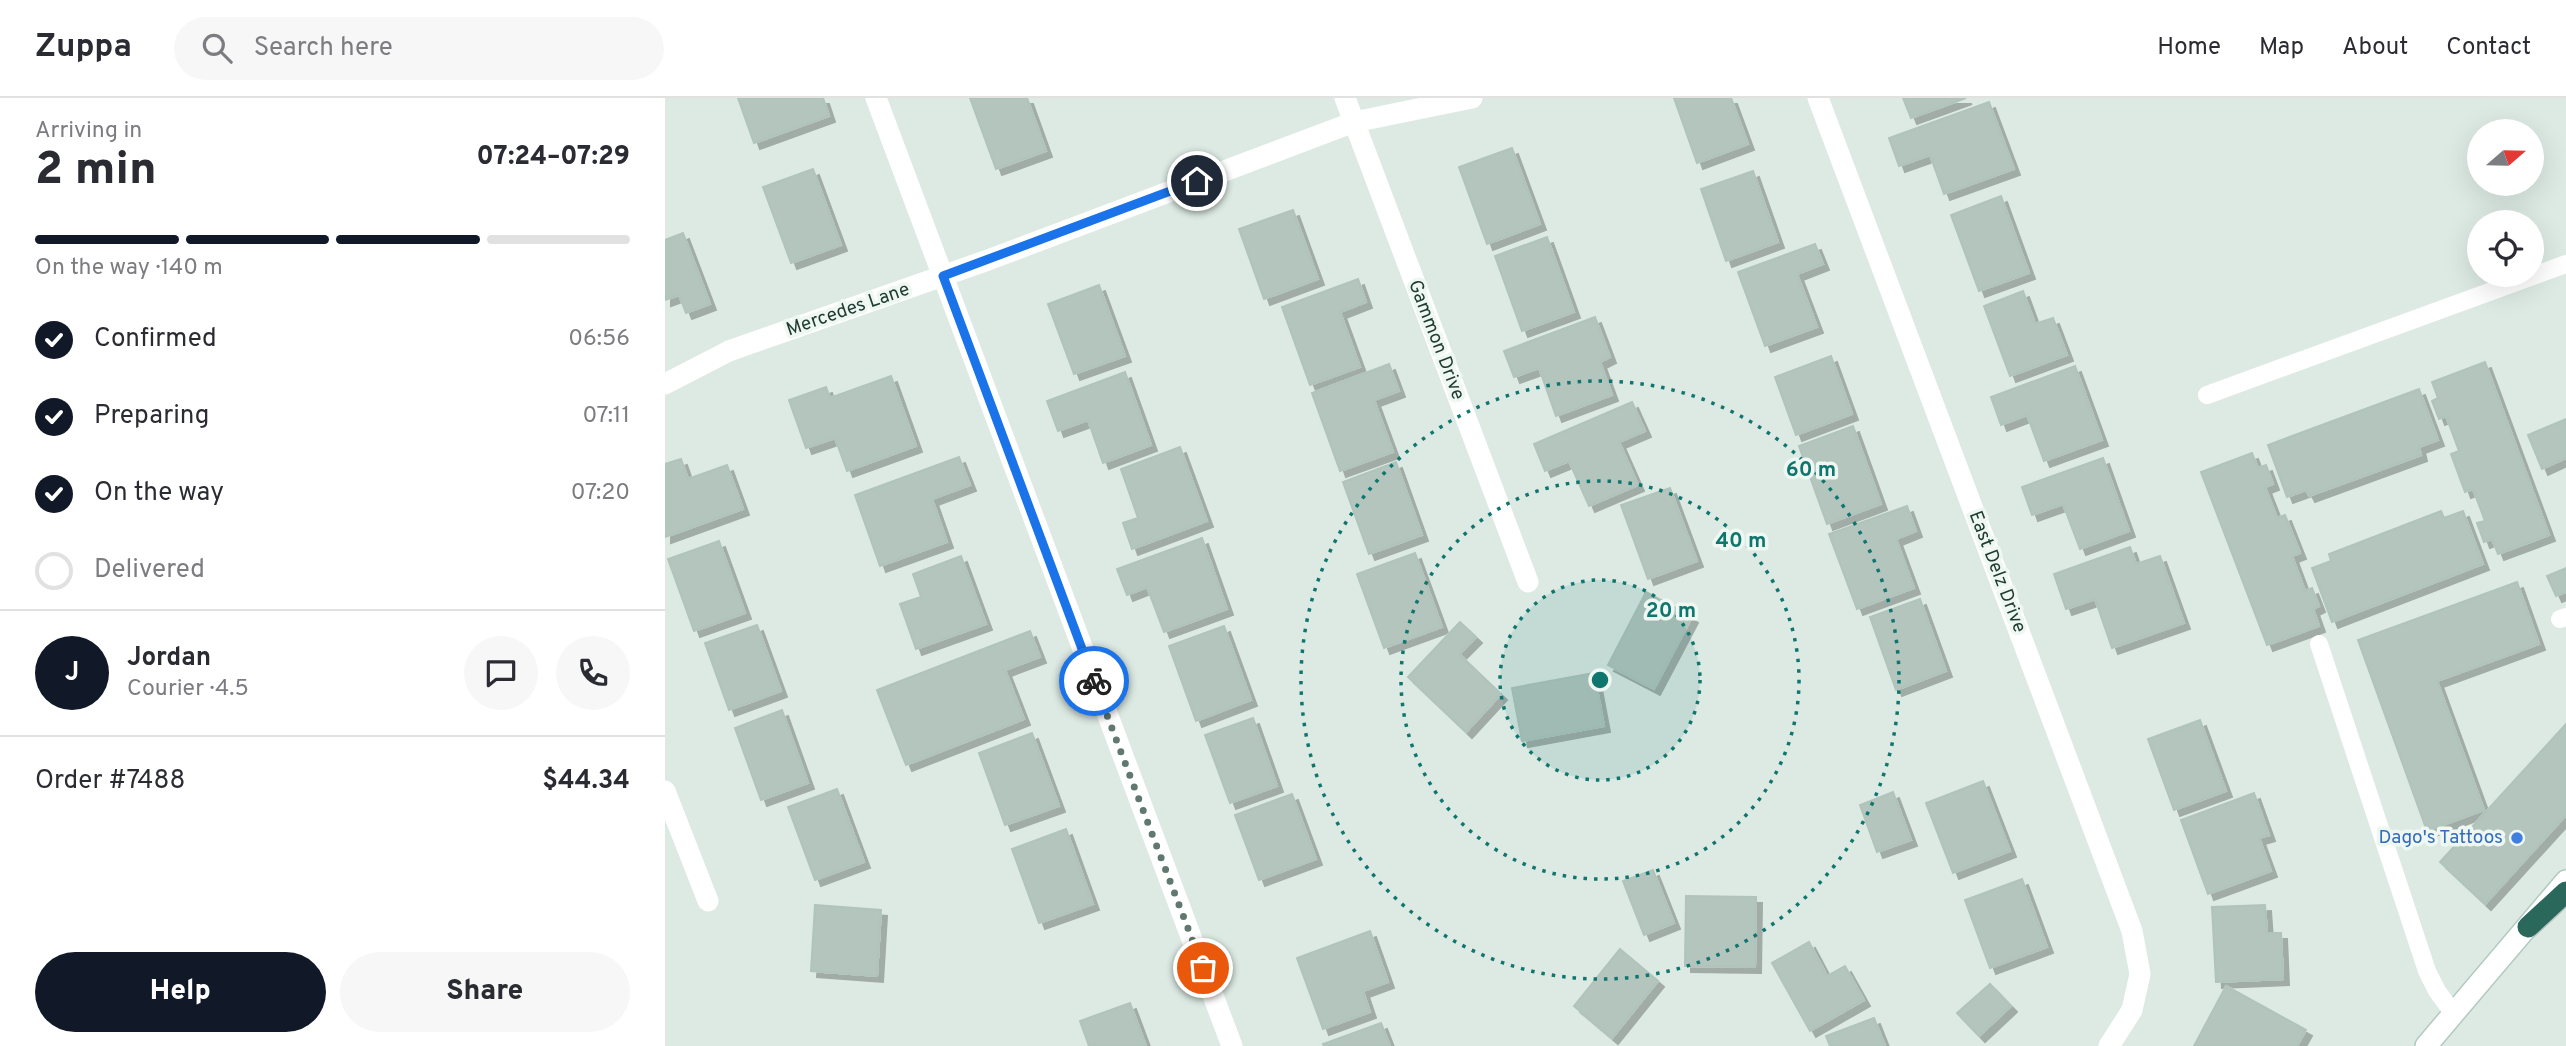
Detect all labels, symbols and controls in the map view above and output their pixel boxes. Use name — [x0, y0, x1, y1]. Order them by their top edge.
search box — [174, 17, 664, 80]
text: Zuppa — [35, 27, 132, 69]
icon: search — [198, 29, 236, 67]
text: Search here — [254, 32, 393, 65]
text: Home — [2157, 33, 2221, 63]
text: Map — [2259, 33, 2304, 63]
text: About — [2342, 33, 2408, 63]
text: Contact — [2446, 33, 2531, 63]
text: Arriving in — [35, 117, 142, 146]
north arrow — [2467, 119, 2545, 196]
map controls — [2467, 119, 2544, 287]
text: 07:24–07:29 — [477, 141, 630, 174]
text: 2 min — [35, 142, 157, 201]
pin — [1167, 151, 1227, 211]
icon: home — [1178, 162, 1216, 200]
button: locate — [2467, 210, 2544, 287]
text: On the way · 140 m — [35, 254, 223, 283]
street label: Gammon Drive — [1402, 277, 1470, 403]
street label: Mercedes Lane — [783, 278, 913, 342]
icon: check — [35, 321, 73, 359]
text: Confirmed — [94, 323, 217, 356]
text: 06:56 — [568, 325, 630, 354]
icon: check — [35, 398, 73, 436]
text: Preparing — [94, 400, 209, 433]
text: 07:11 — [583, 402, 630, 431]
text: 60 m — [1786, 457, 1836, 484]
icon: check — [35, 475, 73, 513]
text: On the way — [94, 477, 224, 510]
text: 07:20 — [571, 479, 630, 508]
street label: East Delz Drive — [1963, 508, 2031, 636]
text: 40 m — [1716, 528, 1766, 555]
text: Delivered — [94, 554, 205, 587]
text: 20 m — [1646, 598, 1696, 625]
button: chat — [464, 636, 538, 710]
button: phone — [556, 636, 630, 710]
text: Jordan — [127, 642, 211, 675]
courier — [1059, 646, 1129, 716]
text: J — [65, 657, 79, 690]
icon: bike — [1075, 662, 1113, 700]
centre of rings — [1588, 668, 1612, 692]
text: Courier · 4.5 — [127, 675, 249, 704]
text: Order #7488 — [35, 765, 185, 798]
text: $44.34 — [542, 765, 630, 798]
place label: Dago's Tattoos — [2379, 826, 2503, 850]
marker: Dago's Tattoos — [2509, 830, 2525, 846]
pin — [1173, 938, 1233, 998]
icon: bag — [1184, 949, 1222, 987]
button: Help — [35, 952, 326, 1032]
button: Share — [340, 952, 630, 1032]

